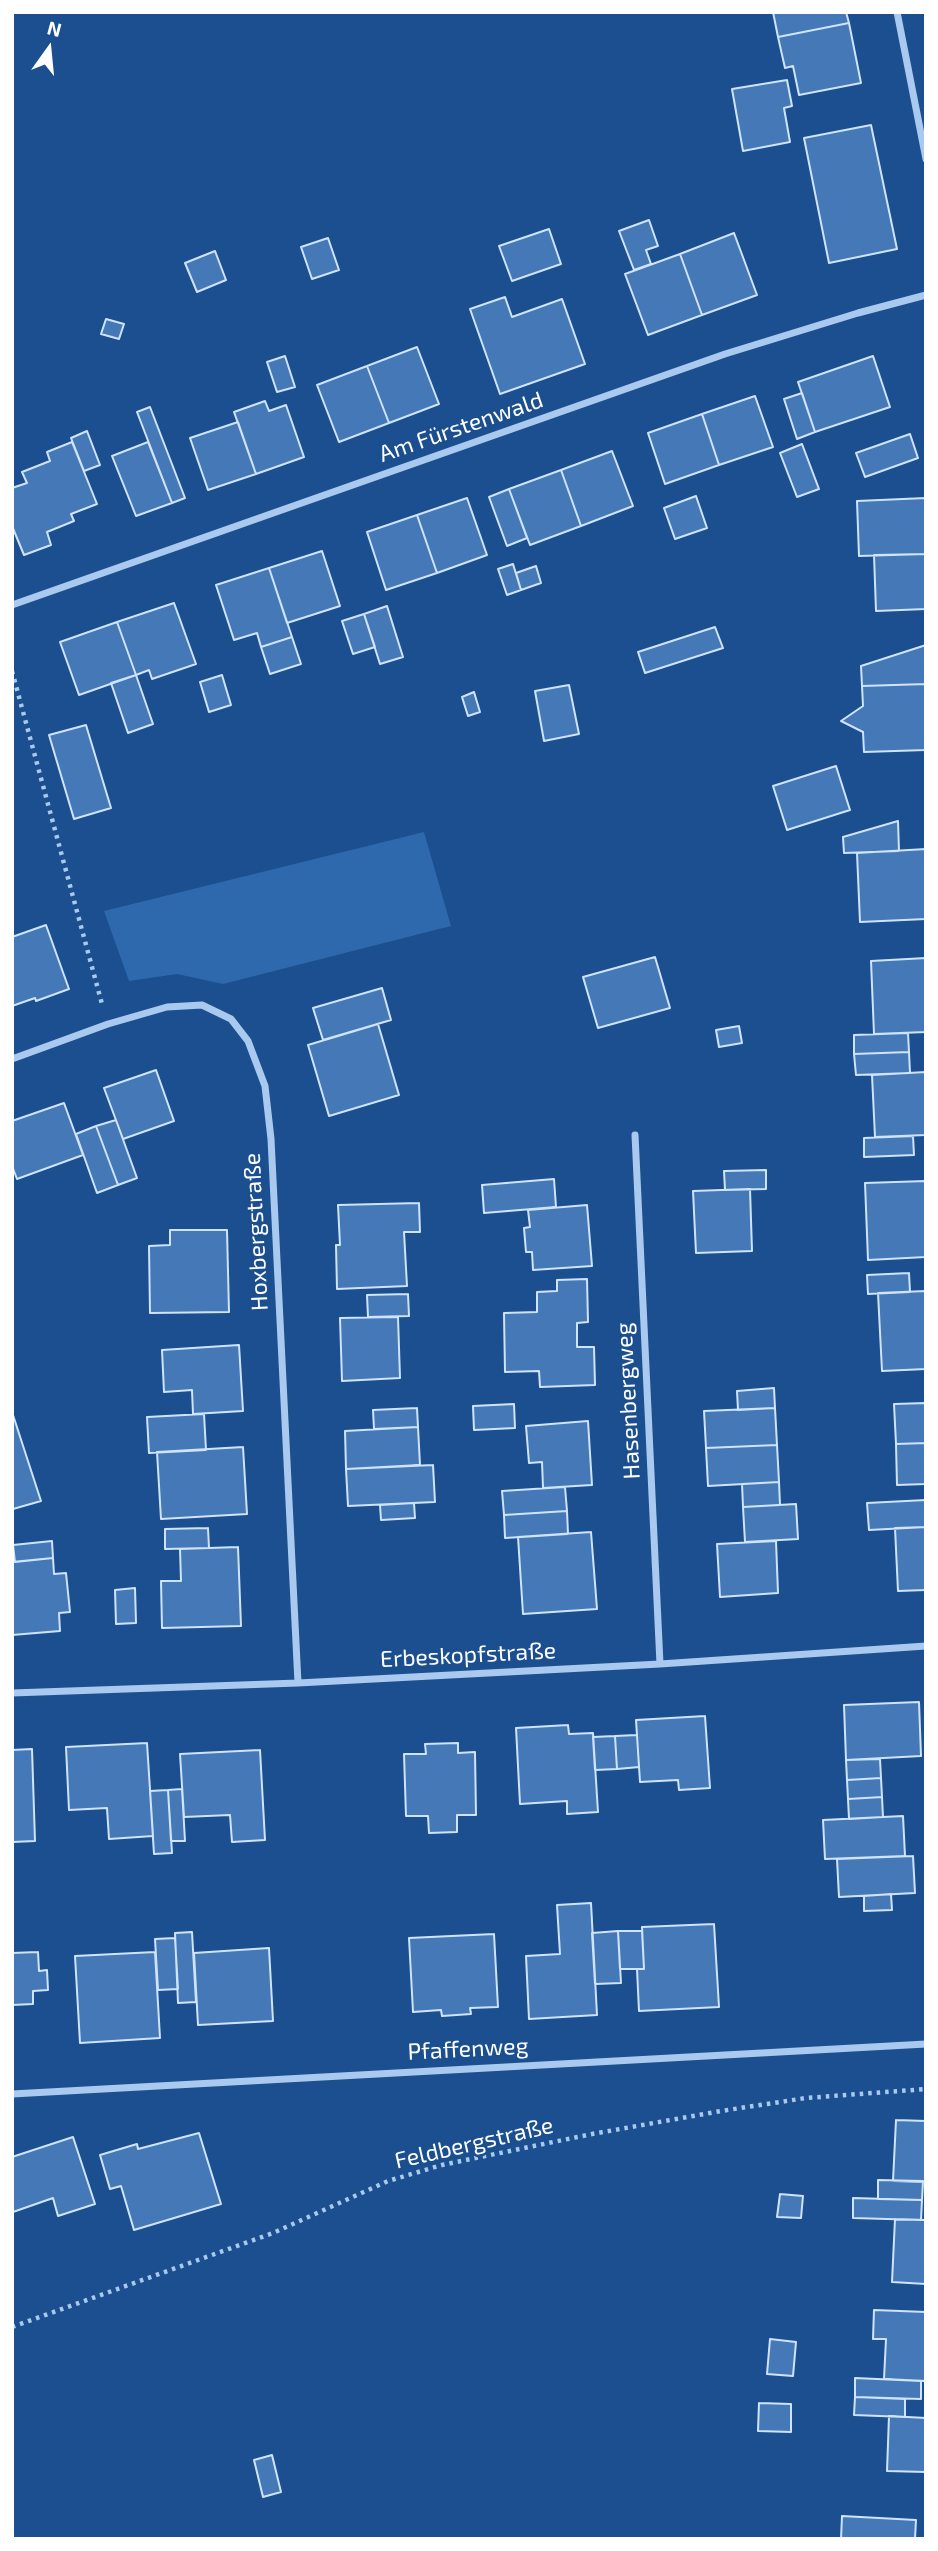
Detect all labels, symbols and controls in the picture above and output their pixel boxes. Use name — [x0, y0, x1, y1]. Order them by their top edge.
north arrow — [14, 14, 84, 84]
text: N — [45, 15, 64, 41]
street label: Am Fürstenwald — [375, 386, 547, 468]
street label: Hoxbergstraße — [238, 1152, 274, 1312]
street label: Hasenbergweg — [610, 1322, 646, 1480]
street label: Erbeskopfstraße — [379, 1637, 557, 1673]
street label: Pfaffenweg — [407, 2032, 529, 2066]
street label: Feldbergstraße — [392, 2111, 556, 2175]

